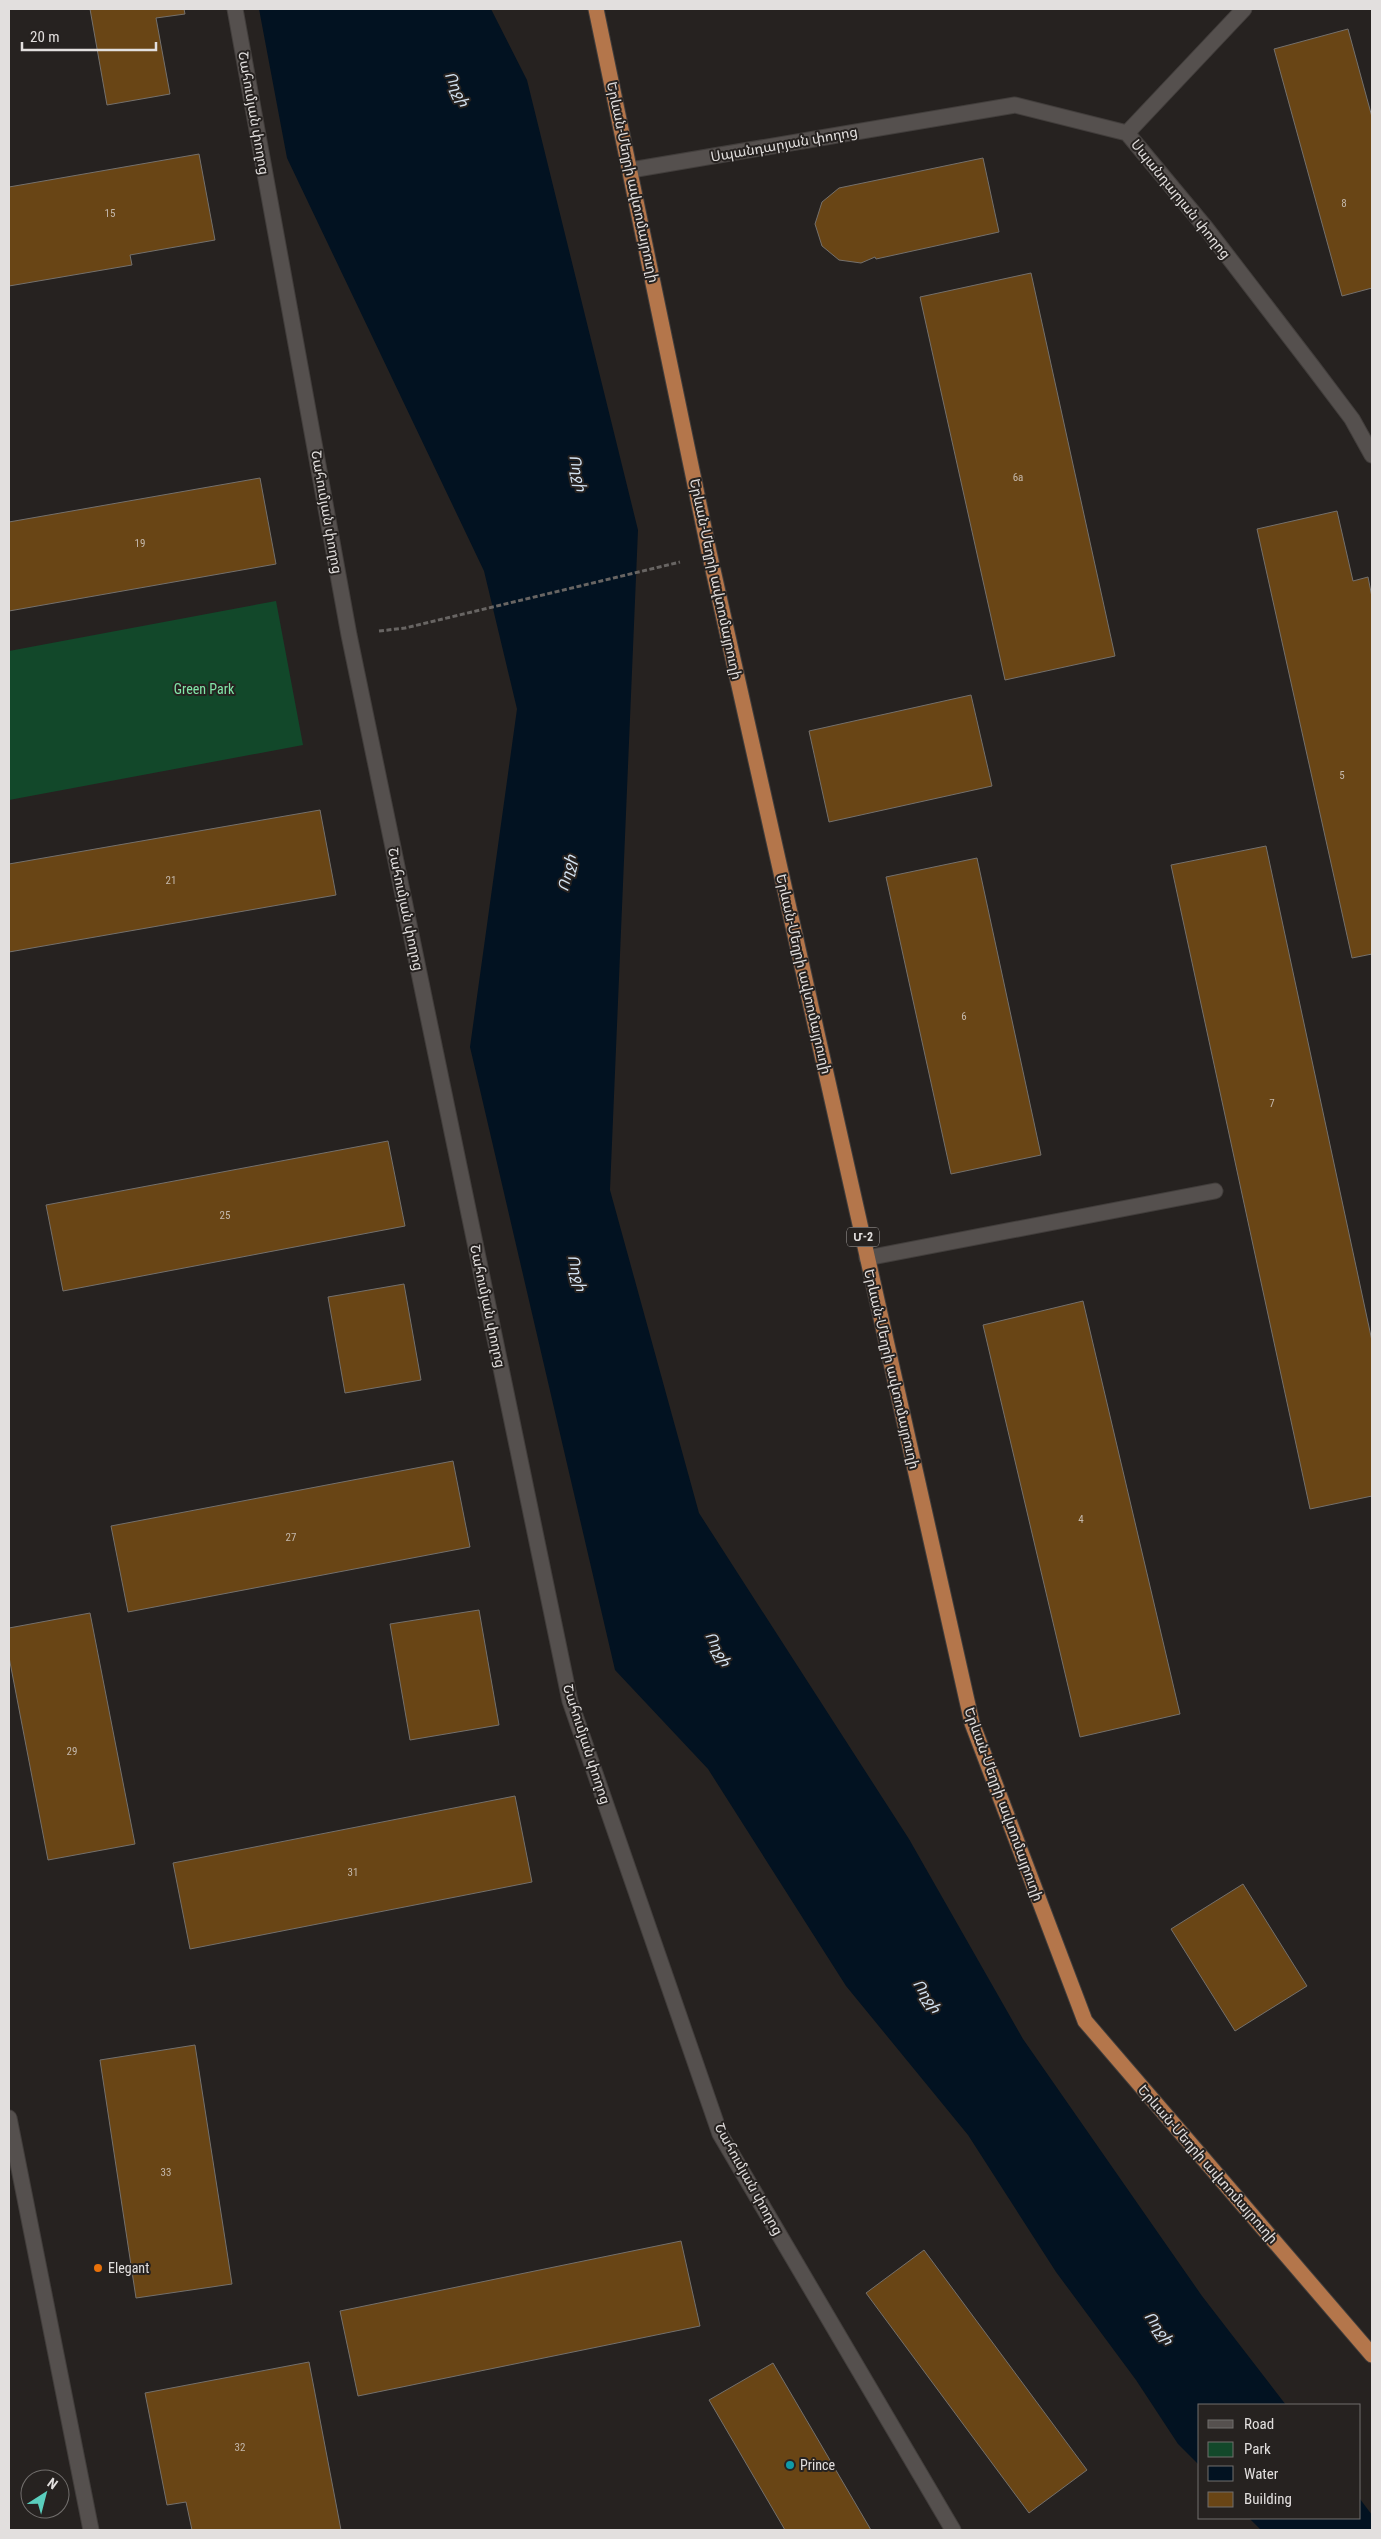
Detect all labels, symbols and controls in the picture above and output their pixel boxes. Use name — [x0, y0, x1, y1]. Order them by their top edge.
scale bar — [22, 20, 156, 52]
text: 20 m — [30, 28, 60, 46]
street label: Շահումյան փողոց — [235, 50, 273, 176]
water label: Ողջի — [441, 68, 474, 111]
street label: Երևան-Մեղրի ավտոմայրուղի — [604, 80, 662, 284]
street label: Սպանդարյան փողոց — [709, 123, 859, 165]
street label: Սպանդարյան փողոց — [1128, 136, 1234, 262]
house number: 8 — [1341, 197, 1347, 210]
house number: 15 — [105, 207, 115, 220]
street label: Շահումյան փողոց — [308, 449, 346, 575]
water label: Ողջի — [565, 453, 591, 494]
house number: 6a — [1013, 471, 1023, 484]
street label: Երևան-Մեղրի ավտոմայրուղի — [687, 477, 745, 681]
house number: 19 — [135, 537, 145, 550]
park label: Green Park — [174, 681, 235, 697]
house number: 5 — [1339, 769, 1345, 782]
street label: Շահումյան փողոց — [385, 846, 427, 972]
water label: Ողջի — [554, 852, 580, 893]
street label: Երևան-Մեղրի ավտոմայրուղի — [773, 872, 835, 1076]
house number: 21 — [166, 874, 176, 887]
house number: 6 — [961, 1010, 967, 1023]
house number: 7 — [1269, 1097, 1275, 1110]
house number: 25 — [220, 1209, 230, 1222]
road number: Մ-2 — [847, 1228, 879, 1246]
street label: Շահումյան փողոց — [467, 1243, 509, 1369]
water label: Ողջի — [564, 1253, 590, 1294]
street label: Երևան-Մեղրի ավտոմայրուղի — [861, 1267, 923, 1471]
house number: 4 — [1078, 1513, 1084, 1526]
house number: 27 — [286, 1531, 296, 1544]
water label: Ողջի — [701, 1628, 735, 1670]
street label: Շահումյան փողոց — [560, 1682, 614, 1806]
street label: Երևան-Մեղրի ավտոմայրուղի — [961, 1705, 1047, 1903]
house number: 29 — [67, 1745, 77, 1758]
house number: 31 — [348, 1866, 358, 1879]
water label: Ողջի — [909, 1976, 945, 2017]
street label: Երևան-Մեղրի ավտոմայրուղի — [1135, 2081, 1281, 2247]
street label: Շահումյան փողոց — [712, 2120, 786, 2238]
house number: 33 — [161, 2166, 171, 2179]
place label: Elegant — [108, 2260, 149, 2276]
marker: Elegant — [92, 2262, 104, 2274]
water label: Ողջի — [1141, 2308, 1178, 2349]
legend — [1198, 2404, 1361, 2519]
text: Road — [1244, 2415, 1274, 2433]
text: Park — [1244, 2440, 1271, 2458]
house number: 32 — [235, 2441, 245, 2454]
place label: Prince — [800, 2457, 835, 2473]
marker: Prince — [784, 2459, 796, 2471]
text: Water — [1244, 2465, 1279, 2483]
north arrow — [20, 2469, 70, 2519]
text: N — [44, 2474, 61, 2492]
text: Building — [1244, 2490, 1292, 2508]

